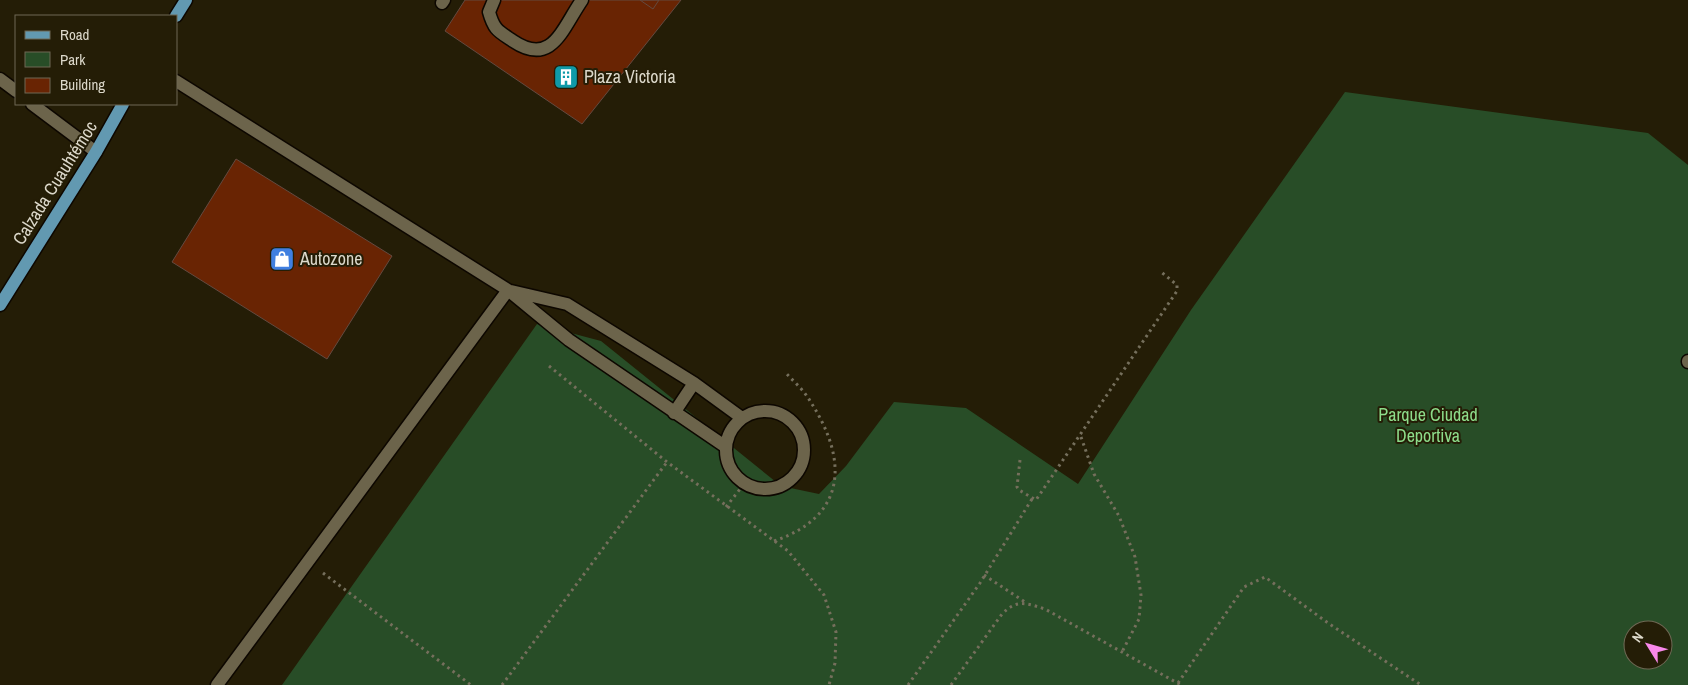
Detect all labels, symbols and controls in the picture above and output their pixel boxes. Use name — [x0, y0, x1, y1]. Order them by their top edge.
legend — [15, 15, 178, 105]
text: Road — [60, 24, 89, 45]
text: Park — [60, 49, 86, 70]
building icon: Plaza Victoria — [553, 64, 579, 90]
place label: Plaza Victoria — [584, 64, 676, 89]
text: Building — [60, 74, 105, 95]
street label: Calzada Cuauhtémoc — [6, 116, 103, 250]
shop icon: Autozone — [269, 246, 295, 272]
place label: Autozone — [299, 246, 362, 271]
park label: Parque Ciudad Deportiva — [1378, 402, 1478, 448]
north arrow — [1623, 620, 1673, 670]
text: N — [1628, 628, 1647, 646]

